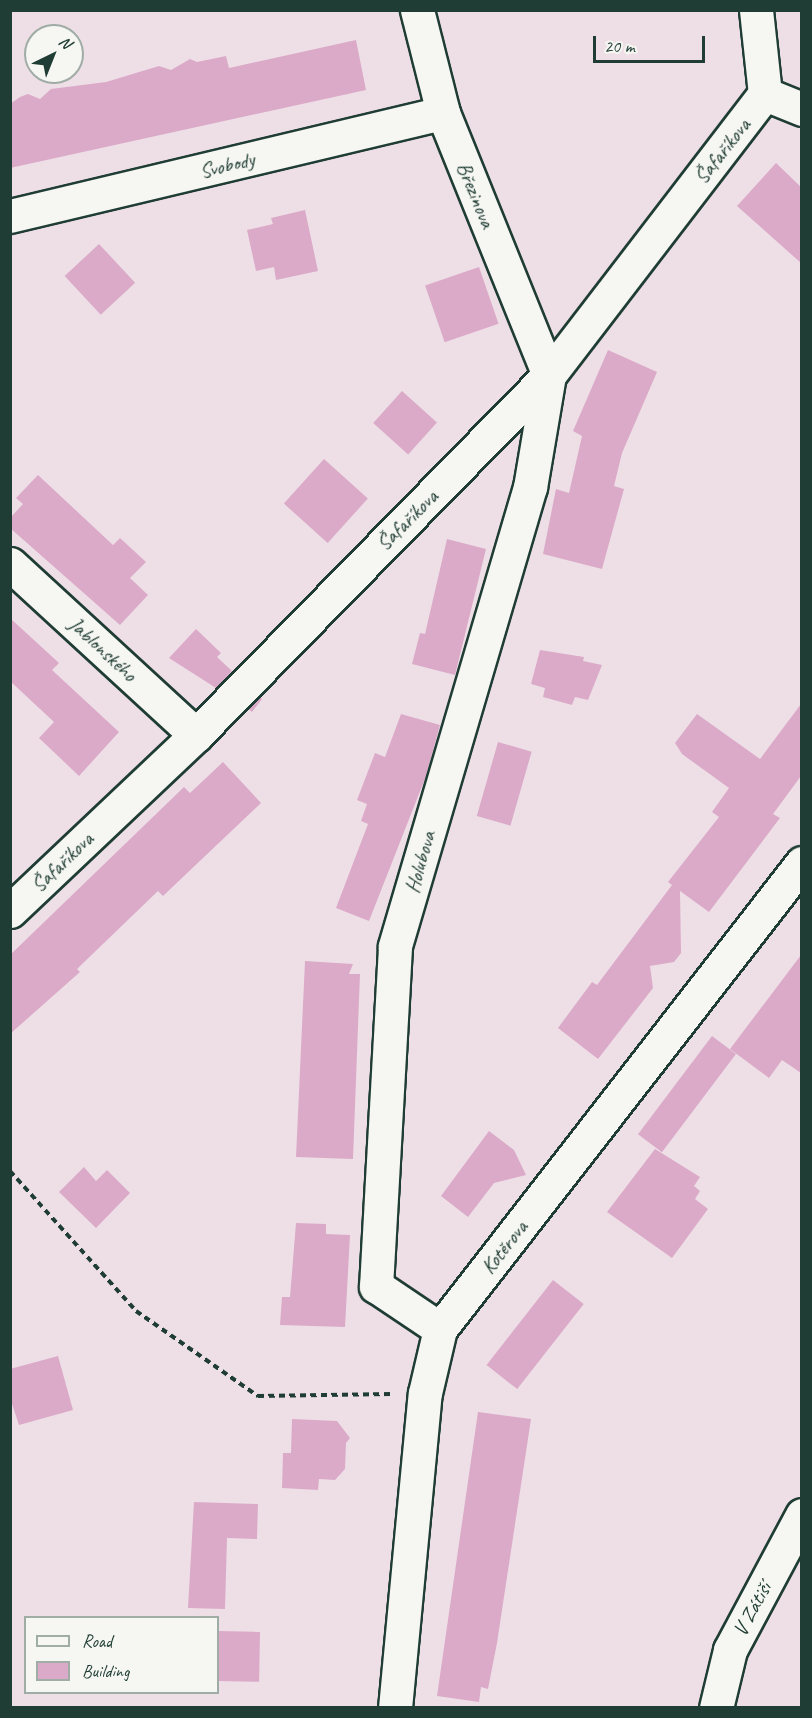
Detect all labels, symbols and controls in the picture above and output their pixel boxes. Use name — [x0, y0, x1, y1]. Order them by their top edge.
north arrow — [24, 24, 84, 84]
scale bar — [596, 24, 708, 62]
text: N — [54, 32, 75, 53]
text: 20 m — [604, 35, 635, 57]
street label: Šafaříkova — [689, 113, 755, 189]
street label: Svobody — [197, 146, 257, 184]
street label: Březinova — [451, 158, 501, 232]
street label: Šafaříkova — [371, 484, 443, 556]
street label: Jablonského — [64, 611, 142, 687]
street label: Šafaříkova — [26, 827, 98, 897]
street label: Holubova — [399, 828, 441, 896]
street label: Kotěrova — [475, 1215, 533, 1279]
street label: V Zátiší — [727, 1578, 777, 1640]
legend — [24, 1616, 219, 1694]
text: Road — [82, 1630, 112, 1652]
text: Building — [82, 1660, 129, 1682]

